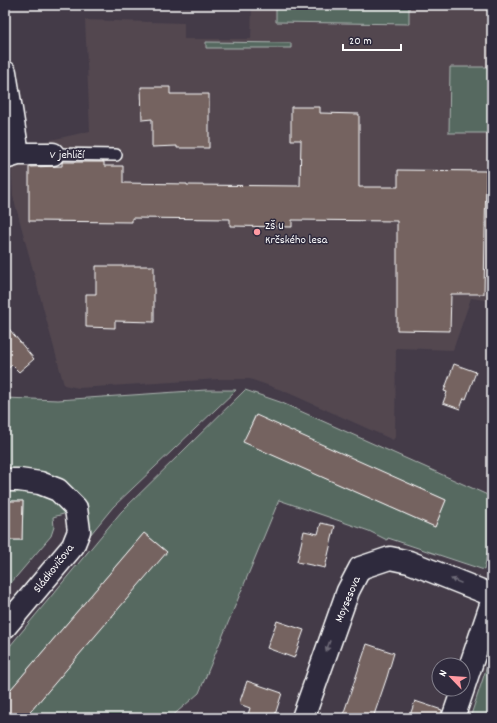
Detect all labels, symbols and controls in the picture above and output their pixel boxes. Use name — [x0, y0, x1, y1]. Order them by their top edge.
scale bar — [343, 26, 401, 52]
text: 20 m — [349, 33, 372, 50]
street label: V jehličí — [50, 147, 85, 164]
place label: ZŠ U Krčského lesa — [265, 218, 328, 249]
marker: ZŠ U Krčského lesa — [252, 227, 262, 237]
street label: Sládkovičova — [30, 541, 79, 597]
street label: Moysesova — [331, 574, 366, 625]
one-way arrow — [450, 578, 461, 584]
one-way arrow — [325, 641, 331, 653]
north arrow — [431, 657, 471, 697]
text: N — [435, 667, 452, 679]

